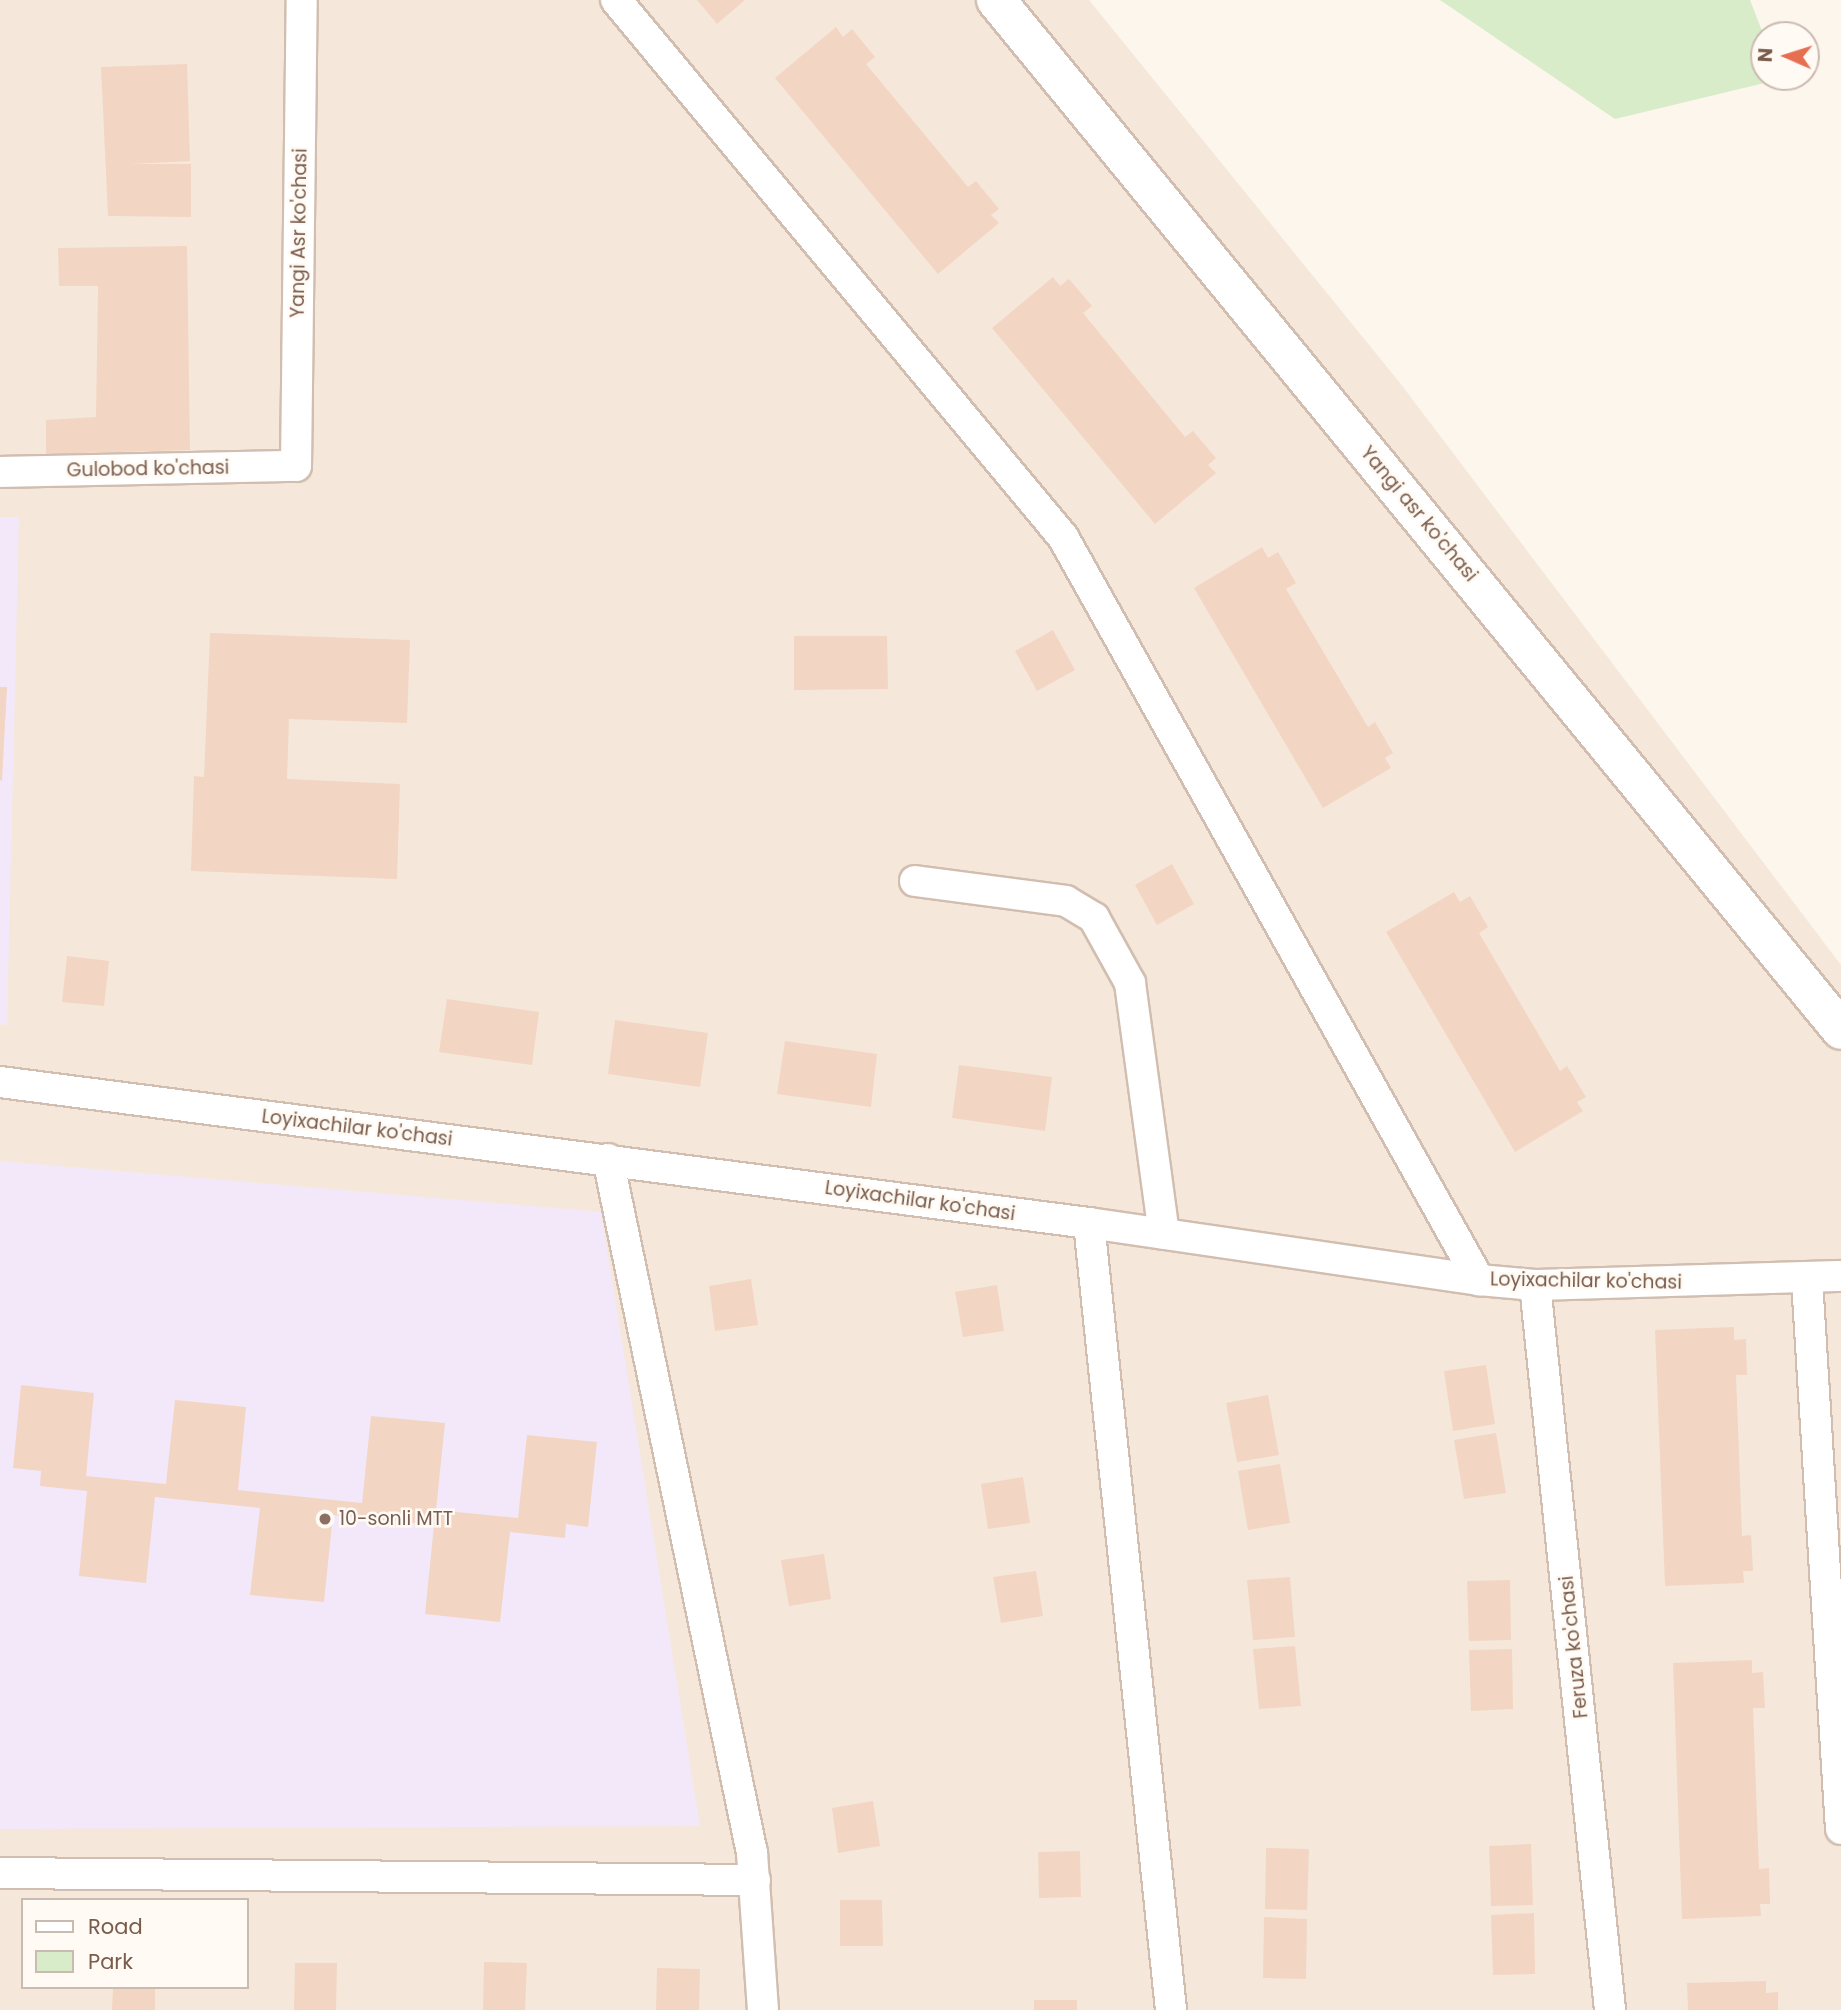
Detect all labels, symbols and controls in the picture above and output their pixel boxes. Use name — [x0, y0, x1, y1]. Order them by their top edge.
north arrow — [1750, 21, 1820, 91]
text: N — [1752, 47, 1779, 63]
street label: Yangi Asr ko'chasi — [286, 148, 312, 318]
street label: Yangi asr ko'chasi — [1356, 442, 1482, 586]
street label: Gulobod ko'chasi — [66, 456, 230, 482]
street label: Loyixachilar ko'chasi — [260, 1105, 454, 1151]
street label: Loyixachilar ko'chasi — [823, 1176, 1017, 1226]
street label: Loyixachilar ko'chasi — [1490, 1268, 1682, 1294]
place label: 10-sonli MTT — [339, 1508, 453, 1530]
marker: 10-sonli MTT — [317, 1511, 333, 1527]
street label: Feruza ko'chasi — [1555, 1575, 1593, 1719]
legend — [21, 1898, 248, 1989]
text: Road — [88, 1912, 143, 1941]
text: Park — [88, 1947, 133, 1976]

